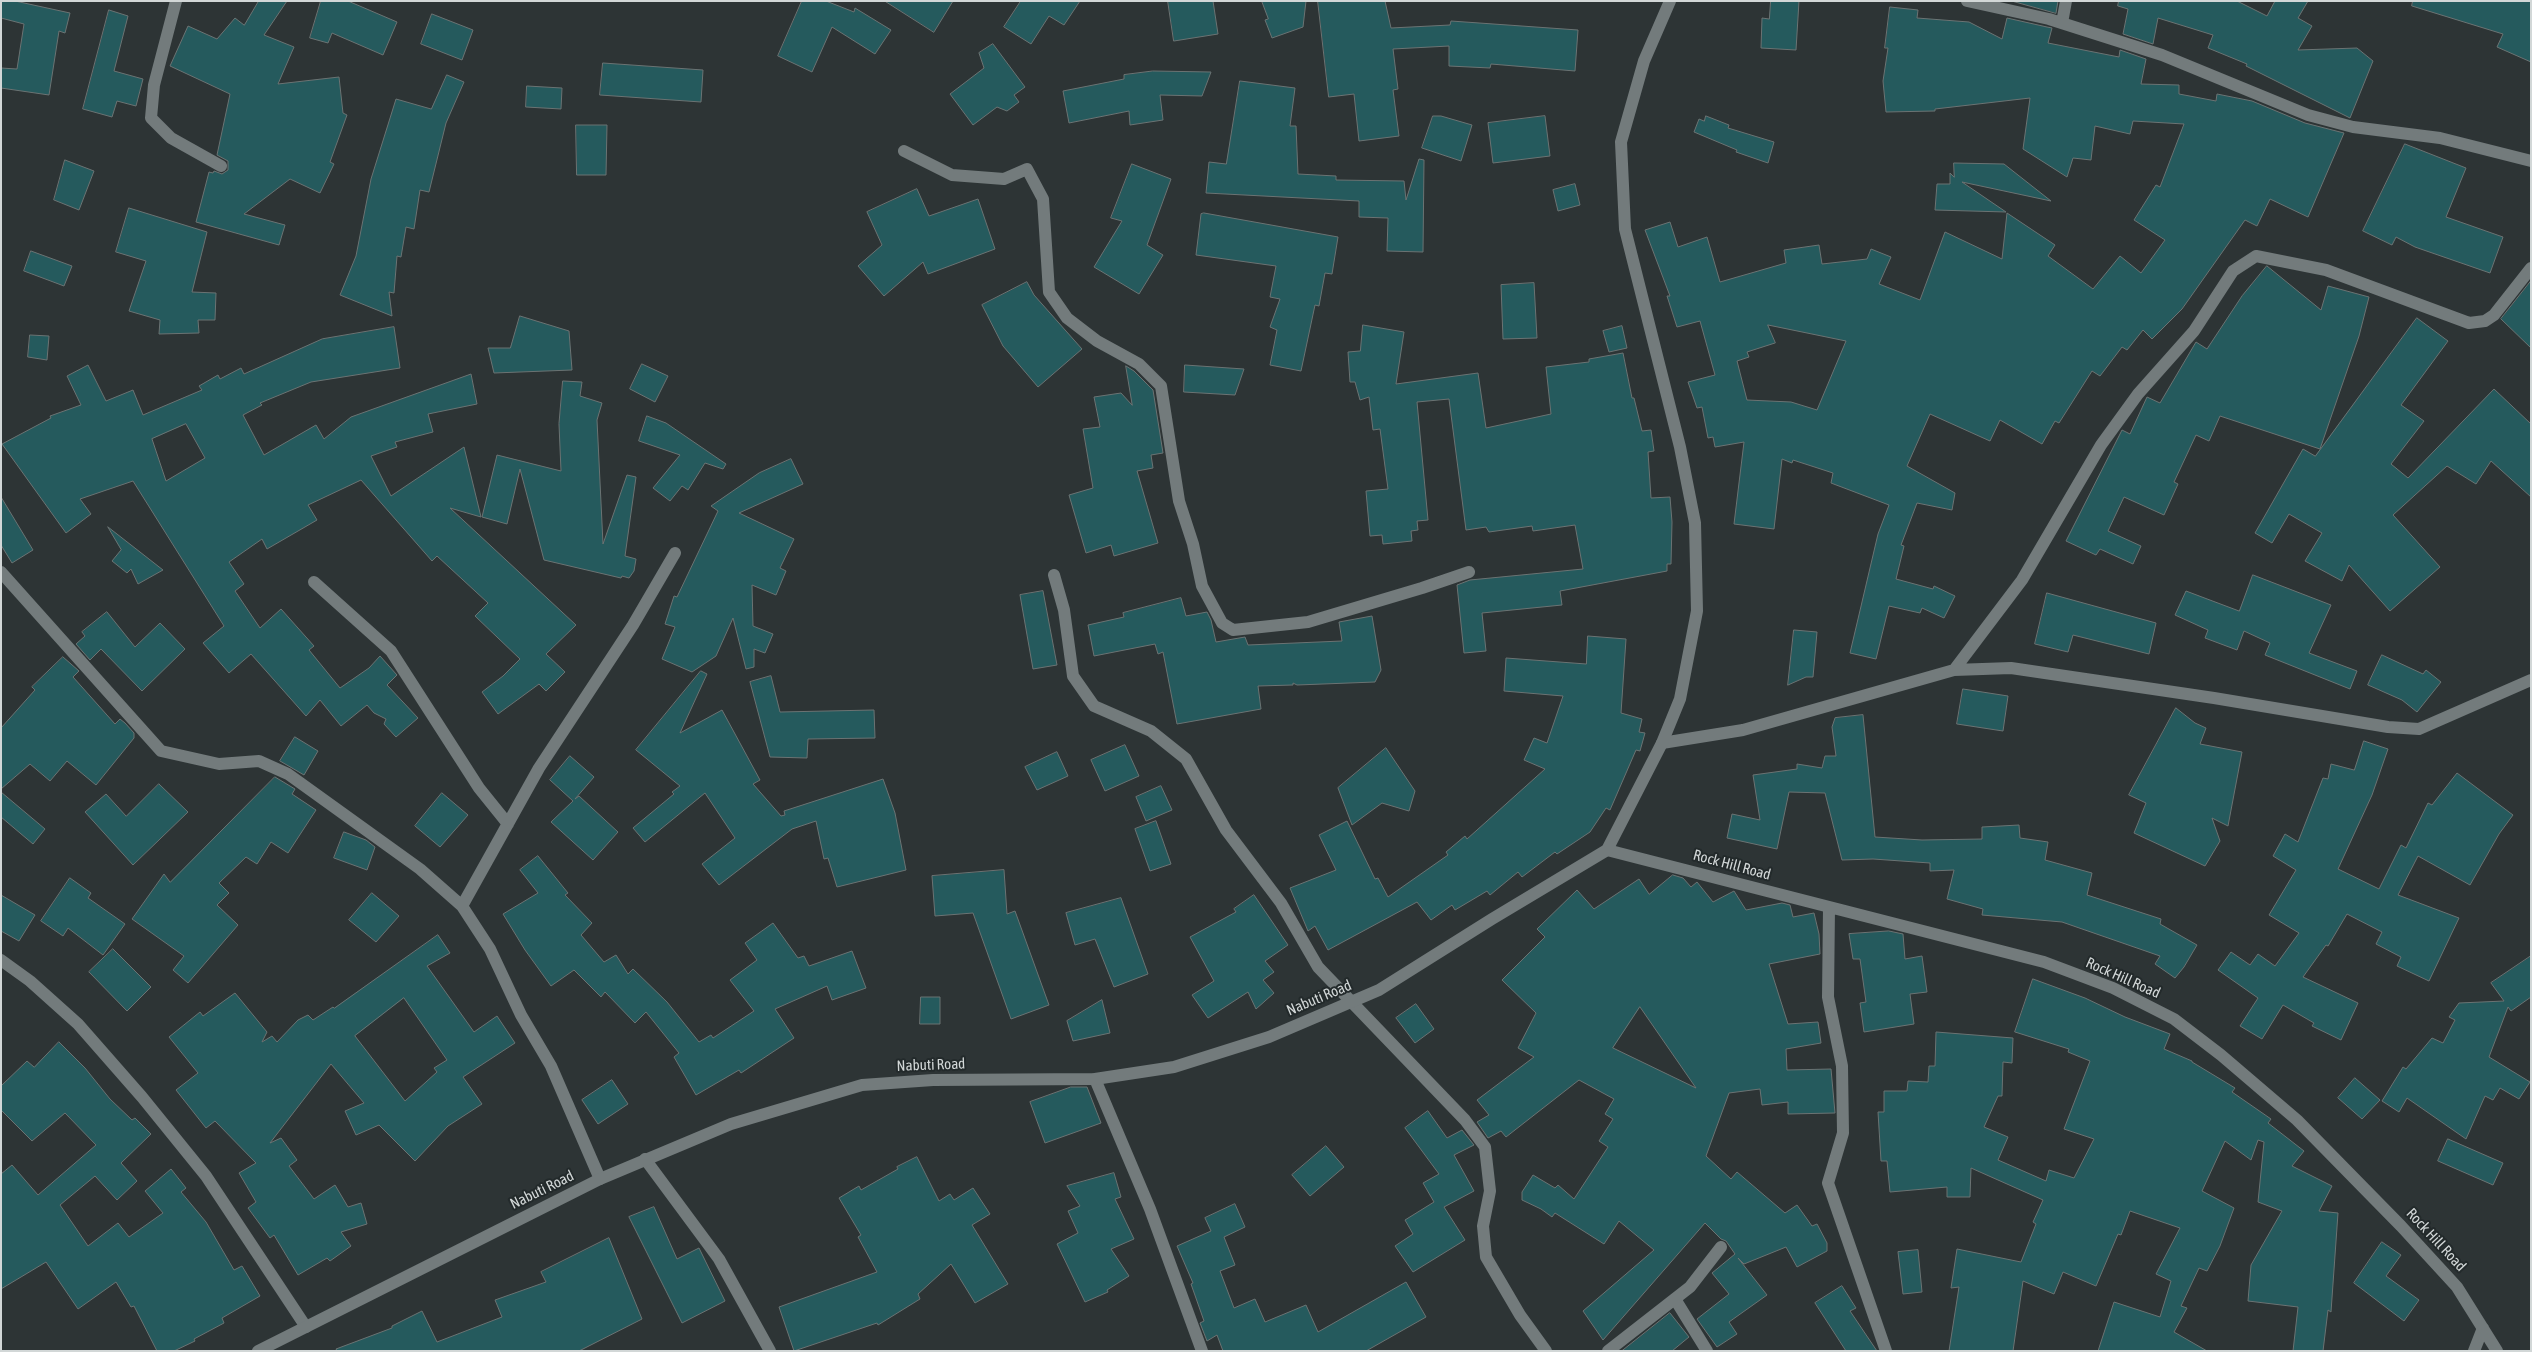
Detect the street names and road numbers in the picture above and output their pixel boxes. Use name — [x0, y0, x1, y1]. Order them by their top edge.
street label: Rock Hill Road — [1691, 846, 1773, 884]
street label: Rock Hill Road — [2083, 954, 2163, 1002]
street label: Nabuti Road — [1284, 976, 1354, 1020]
street label: Nabuti Road — [896, 1055, 966, 1075]
street label: Nabuti Road — [507, 1167, 577, 1213]
street label: Rock Hill Road — [2402, 1205, 2470, 1275]

